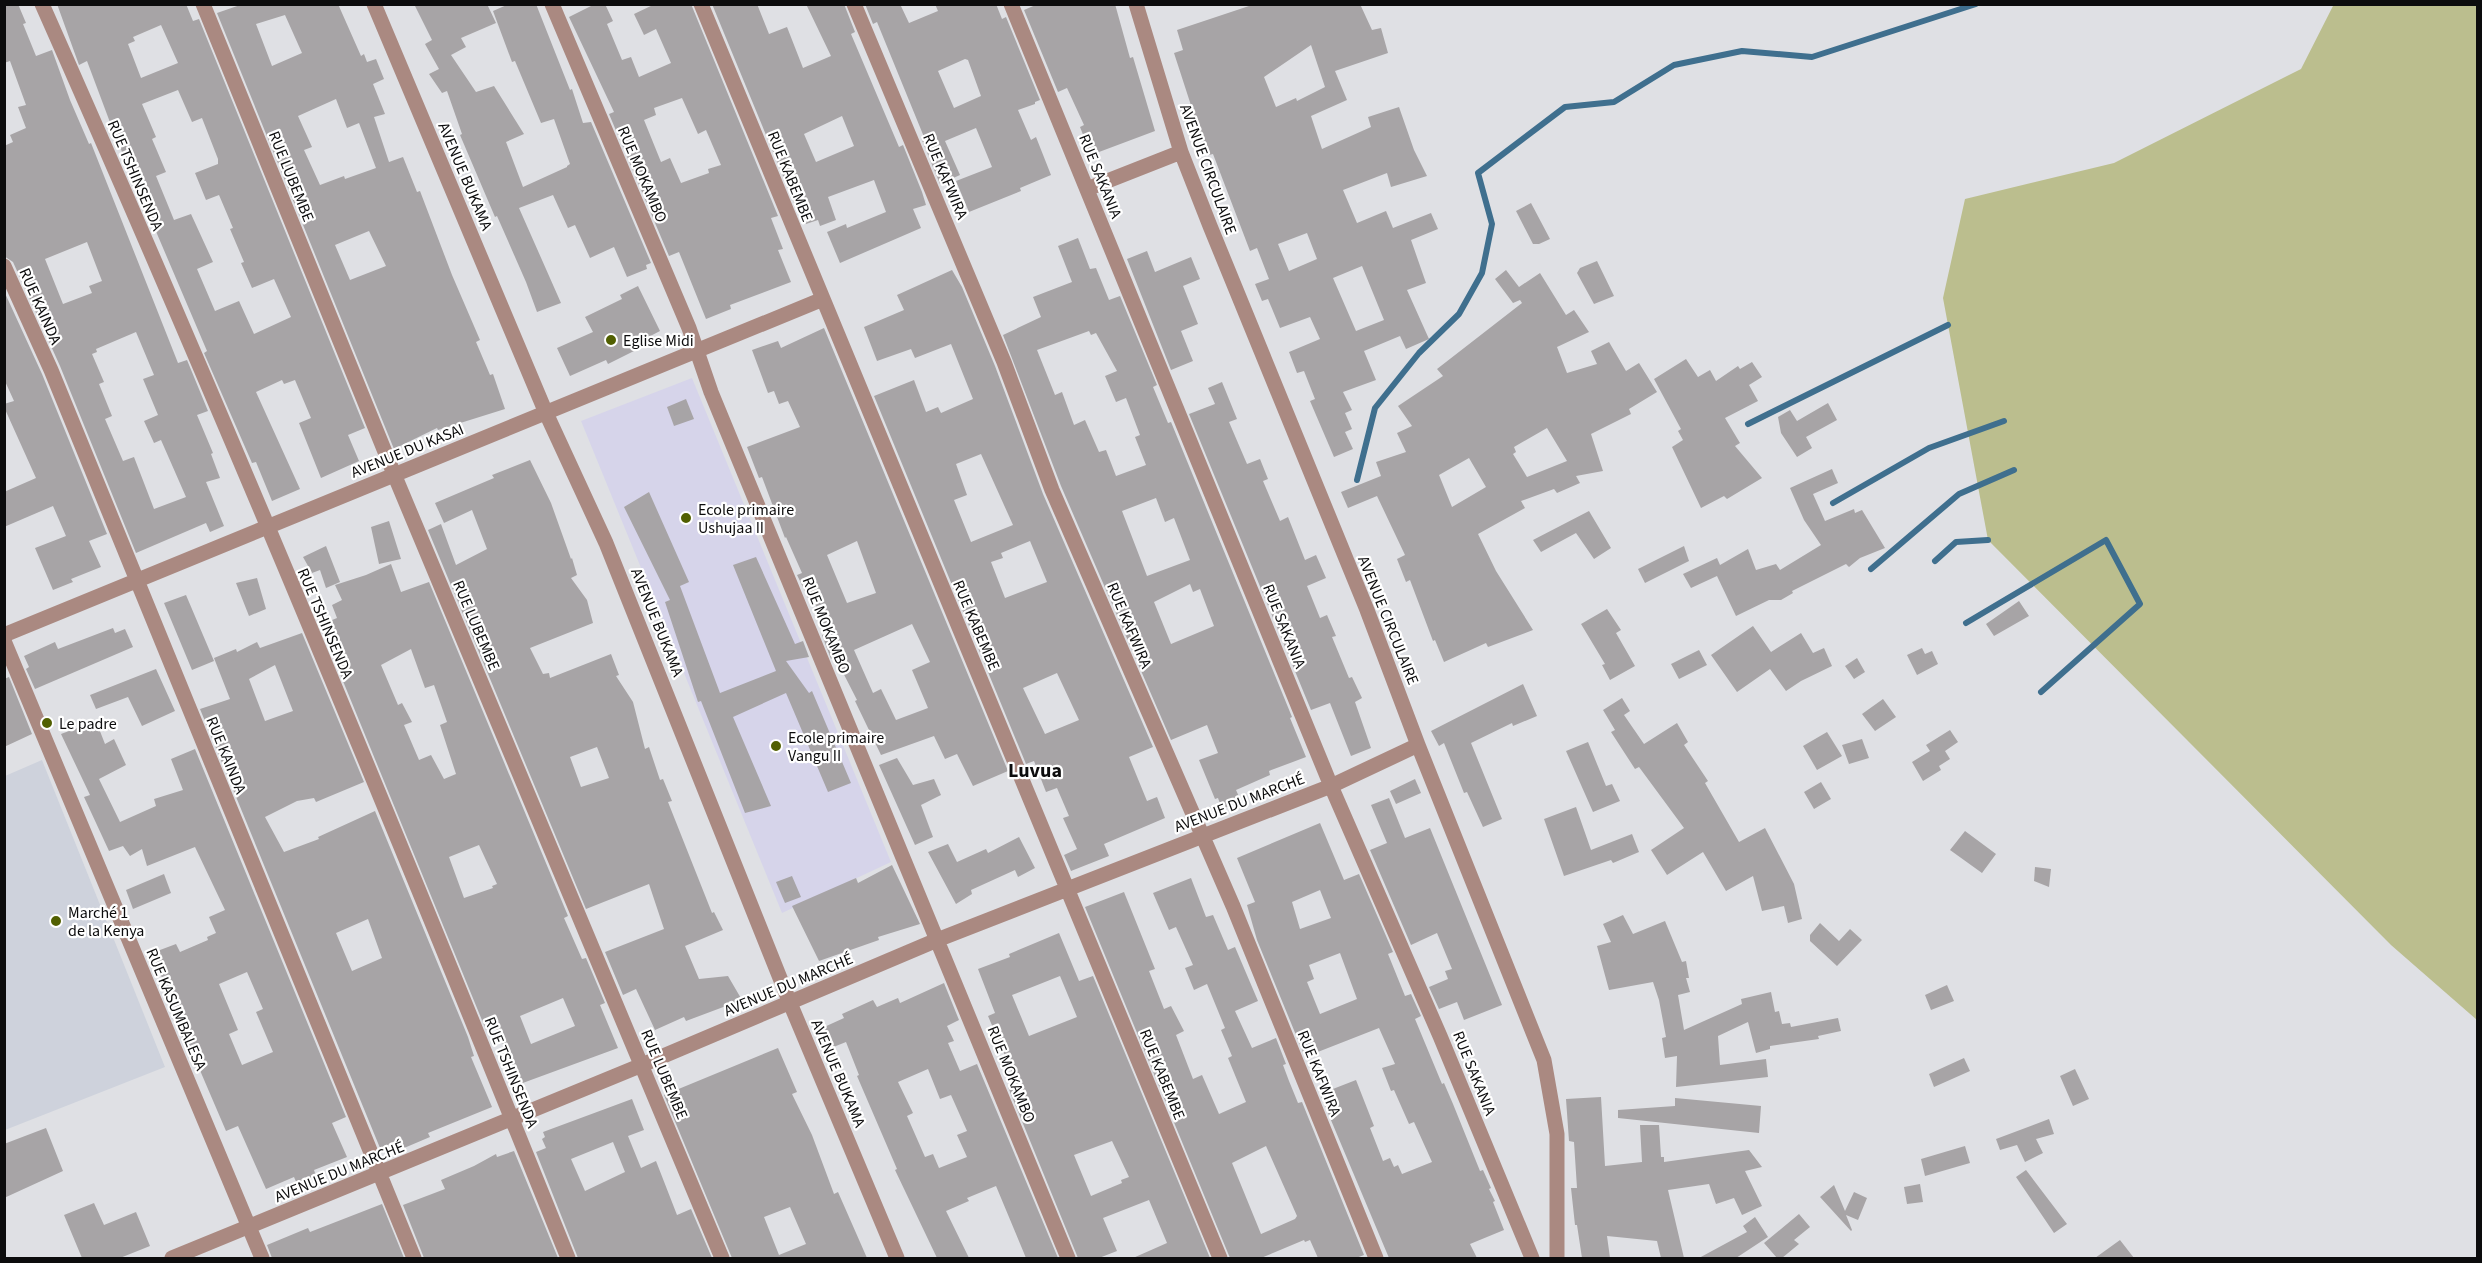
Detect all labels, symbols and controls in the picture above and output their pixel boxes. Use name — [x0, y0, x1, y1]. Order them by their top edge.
street label: AVENUE CIRCULAIRE — [1174, 101, 1242, 238]
street label: RUE TSHINSENDA — [102, 117, 168, 234]
street label: AVENUE BUKAMA — [432, 119, 498, 234]
street label: RUE MOKAMBO — [612, 123, 672, 226]
street label: RUE LUBEMBE — [263, 128, 319, 225]
street label: RUE KABEMBE — [762, 128, 818, 225]
street label: RUE KAFWIRA — [917, 130, 973, 223]
street label: RUE SAKANIA — [1073, 131, 1127, 222]
street label: RUE KAINDA — [13, 265, 67, 349]
place label: Eglise Midi — [623, 330, 694, 352]
marker: Eglise Midi — [604, 333, 618, 347]
street label: AVENUE DU KASAI — [348, 418, 467, 484]
place label: Ecole primaire Ushujaa II — [698, 499, 794, 539]
marker: Ecole primaire Ushujaa II — [679, 511, 693, 525]
street label: AVENUE CIRCULAIRE — [1352, 553, 1424, 688]
street label: RUE TSHINSENDA — [292, 565, 358, 682]
street label: AVENUE BUKAMA — [625, 565, 689, 680]
street label: RUE MOKAMBO — [797, 574, 856, 677]
street label: RUE LUBEMBE — [447, 577, 505, 674]
street label: RUE KABEMBE — [947, 577, 1005, 674]
street label: RUE KAFWIRA — [1101, 579, 1157, 672]
street label: RUE SAKANIA — [1257, 581, 1311, 672]
place label: Le padre — [59, 713, 117, 735]
street label: RUE KAINDA — [201, 713, 252, 798]
marker: Le padre — [40, 716, 54, 730]
place label: Ecole primaire Vangu II — [788, 727, 884, 767]
marker: Ecole primaire Vangu II — [769, 739, 783, 753]
district label: Luvua — [1008, 757, 1062, 785]
street label: AVENUE DU MARCHÉ — [1171, 768, 1308, 838]
place label: Marché 1 de la Kenya — [68, 902, 144, 942]
marker: Marché 1 de la Kenya — [49, 914, 63, 928]
street label: RUE KASUMBALESA — [140, 945, 212, 1074]
street label: AVENUE DU MARCHÉ — [720, 948, 856, 1022]
street label: RUE TSHINSENDA — [479, 1013, 544, 1132]
street label: AVENUE BUKAMA — [805, 1016, 871, 1131]
street label: RUE MOKAMBO — [982, 1023, 1041, 1126]
street label: RUE LUBEMBE — [635, 1026, 693, 1123]
street label: RUE KABEMBE — [1134, 1026, 1190, 1123]
street label: RUE KAFWIRA — [1292, 1027, 1346, 1120]
street label: RUE SAKANIA — [1447, 1028, 1501, 1119]
street label: AVENUE DU MARCHÉ — [271, 1136, 408, 1208]

